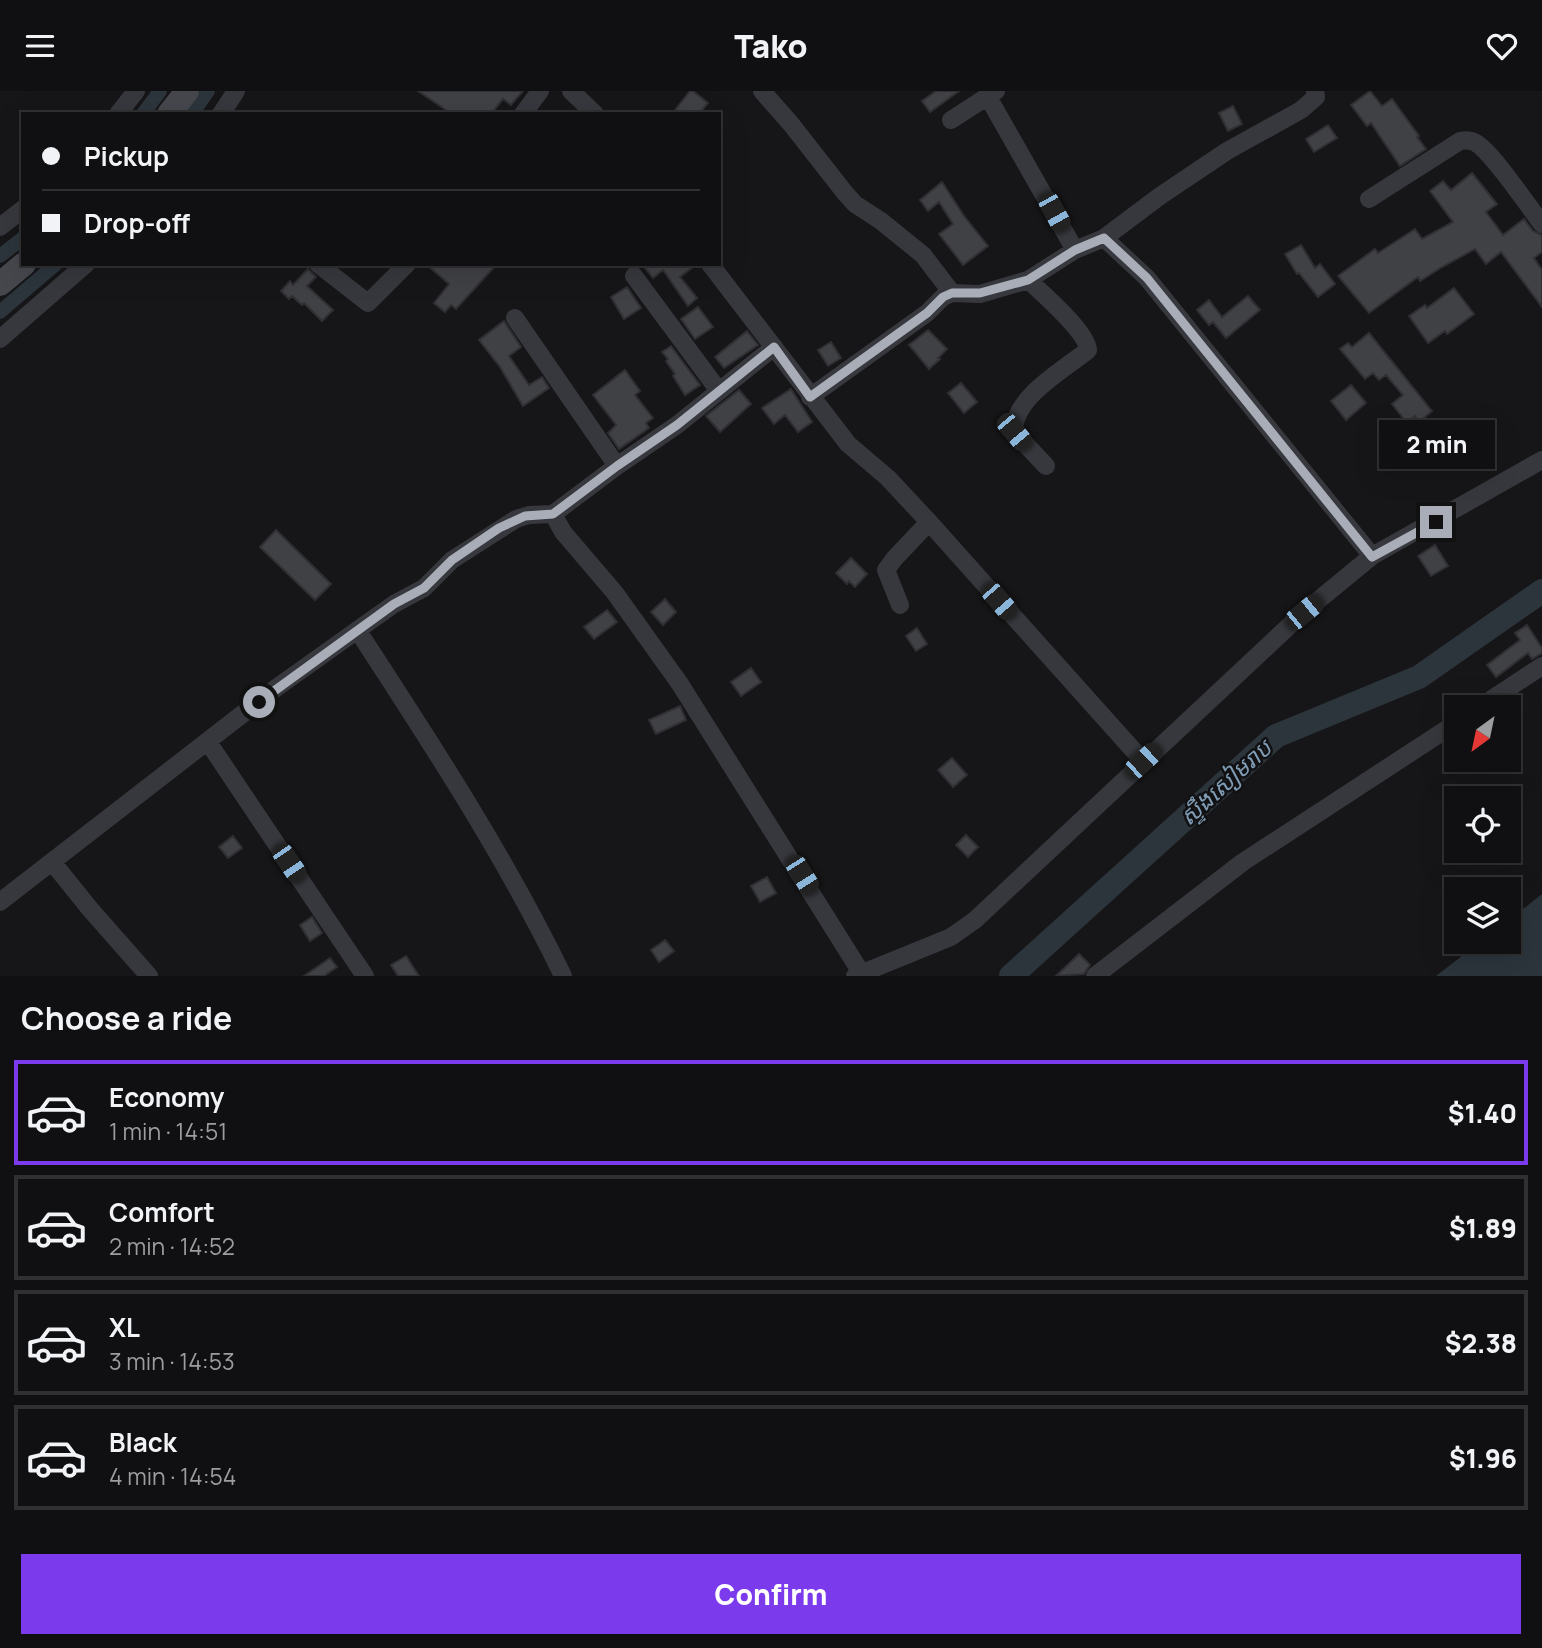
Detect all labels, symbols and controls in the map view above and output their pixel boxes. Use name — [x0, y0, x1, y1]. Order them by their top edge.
text: Tako — [734, 24, 808, 68]
icon: menu — [21, 27, 59, 65]
icon: heart — [1483, 27, 1521, 65]
text: Pickup — [84, 138, 169, 174]
car — [1035, 189, 1074, 235]
text: Drop-off — [84, 205, 190, 241]
car — [993, 409, 1036, 455]
callout: 2 min — [1378, 421, 1494, 469]
text: 2 min — [1407, 428, 1468, 460]
route end — [1420, 506, 1452, 538]
car — [978, 578, 1021, 624]
car — [1282, 591, 1327, 633]
route start — [243, 686, 275, 718]
north arrow — [1444, 695, 1521, 772]
map controls — [1444, 695, 1521, 954]
water label: ស្ទឹងសៀមរាប — [1172, 730, 1280, 832]
car — [1121, 739, 1166, 783]
button: locate — [1444, 786, 1521, 863]
car — [269, 840, 310, 886]
car — [782, 852, 823, 898]
button: layers — [1444, 877, 1521, 954]
text: Choose a ride — [21, 996, 232, 1040]
text: Economy — [109, 1079, 224, 1115]
icon: car — [25, 1081, 88, 1144]
text: $1.40 — [1448, 1095, 1517, 1131]
text: 1 min · 14:51 — [109, 1115, 227, 1147]
text: Comfort — [109, 1194, 215, 1230]
icon: car — [25, 1196, 88, 1259]
text: $1.89 — [1449, 1210, 1517, 1246]
text: 2 min · 14:52 — [109, 1230, 235, 1262]
text: XL — [109, 1309, 140, 1345]
icon: car — [25, 1311, 88, 1374]
text: $2.38 — [1445, 1325, 1517, 1361]
text: 3 min · 14:53 — [109, 1345, 235, 1377]
text: Black — [109, 1424, 177, 1460]
icon: car — [25, 1426, 88, 1489]
text: $1.96 — [1449, 1440, 1517, 1476]
text: 4 min · 14:54 — [109, 1460, 236, 1492]
button: Confirm — [21, 1554, 1521, 1634]

